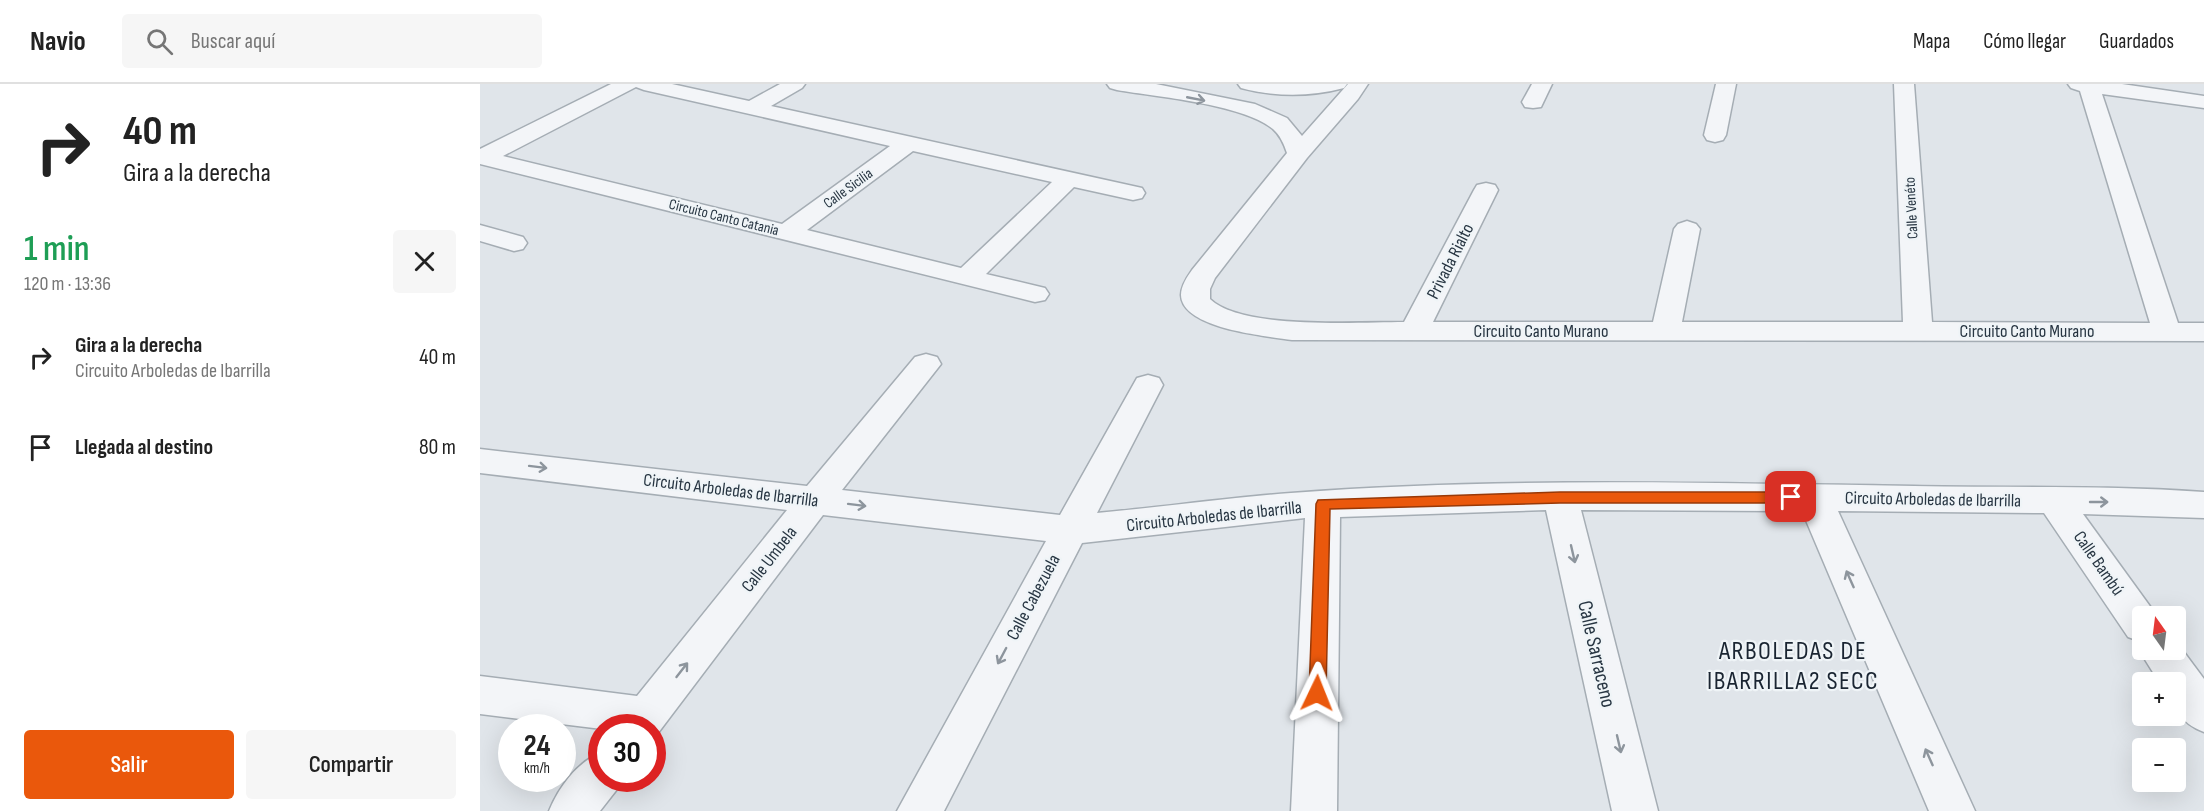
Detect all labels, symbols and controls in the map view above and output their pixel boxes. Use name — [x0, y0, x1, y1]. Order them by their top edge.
search box — [122, 14, 542, 68]
text: Navio — [30, 25, 86, 58]
icon: search — [143, 25, 176, 58]
text: Buscar aquí — [191, 28, 275, 55]
text: Mapa — [1913, 29, 1950, 54]
text: Cómo llegar — [1983, 29, 2066, 54]
text: Guardados — [2099, 29, 2174, 54]
one-way arrow — [1185, 94, 1205, 105]
text: 40 m — [123, 106, 197, 157]
icon: right — [24, 108, 102, 186]
text: Gira a la derecha — [123, 157, 271, 189]
street label: Calle Sicilia — [820, 164, 877, 213]
street label: Calle Venéto — [1900, 176, 1923, 240]
street label: Circuito Canto Catania — [667, 195, 781, 240]
street label: Privada Rialto — [1423, 220, 1478, 302]
text: 1 min — [24, 228, 89, 271]
button: close — [393, 230, 456, 293]
text: 120 m · 13:36 — [24, 272, 111, 296]
street label: Circuito Canto Murano — [1474, 321, 1608, 342]
street label: Circuito Canto Murano — [1960, 321, 2094, 342]
text: Gira a la derecha — [75, 332, 202, 359]
icon: right — [24, 341, 57, 374]
text: 40 m — [419, 344, 456, 371]
text: Circuito Arboledas de Ibarrilla — [75, 359, 271, 383]
icon: arrive — [24, 431, 57, 464]
text: Llegada al destino — [75, 434, 213, 461]
text: 80 m — [419, 434, 456, 461]
one-way arrow — [528, 462, 548, 473]
street label: Circuito Arboledas de Ibarrilla — [642, 469, 820, 512]
pin — [1765, 471, 1816, 522]
icon: arrive — [1774, 480, 1807, 513]
street label: Circuito Arboledas de Ibarrilla — [1845, 487, 2021, 512]
one-way arrow — [2088, 496, 2108, 508]
street label: Circuito Arboledas de Ibarrilla — [1125, 497, 1303, 536]
one-way arrow — [846, 500, 866, 511]
street label: Calle Umbela — [737, 522, 802, 596]
street label: Calle Bambú — [2069, 527, 2128, 599]
one-way arrow — [1568, 544, 1580, 563]
street label: Calle Cabezuela — [1002, 551, 1065, 644]
one-way arrow — [1844, 570, 1855, 589]
street label: Calle Sarraceno — [1572, 598, 1621, 710]
north arrow — [2132, 606, 2186, 660]
map controls — [2132, 606, 2186, 792]
district label: ARBOLEDAS DE IBARRILLA2 SECC — [1707, 636, 1879, 697]
one-way arrow — [996, 647, 1008, 664]
position arrow — [1285, 661, 1349, 725]
one-way arrow — [675, 662, 688, 678]
button: + — [2132, 672, 2186, 726]
speed limit sign: 30 — [588, 714, 666, 792]
text: 24 — [524, 728, 550, 764]
button: Salir — [24, 730, 234, 799]
button: Compartir — [246, 730, 456, 799]
one-way arrow — [1613, 734, 1625, 753]
button: − — [2132, 738, 2186, 792]
one-way arrow — [1923, 749, 1934, 767]
text: km/h — [524, 759, 550, 778]

